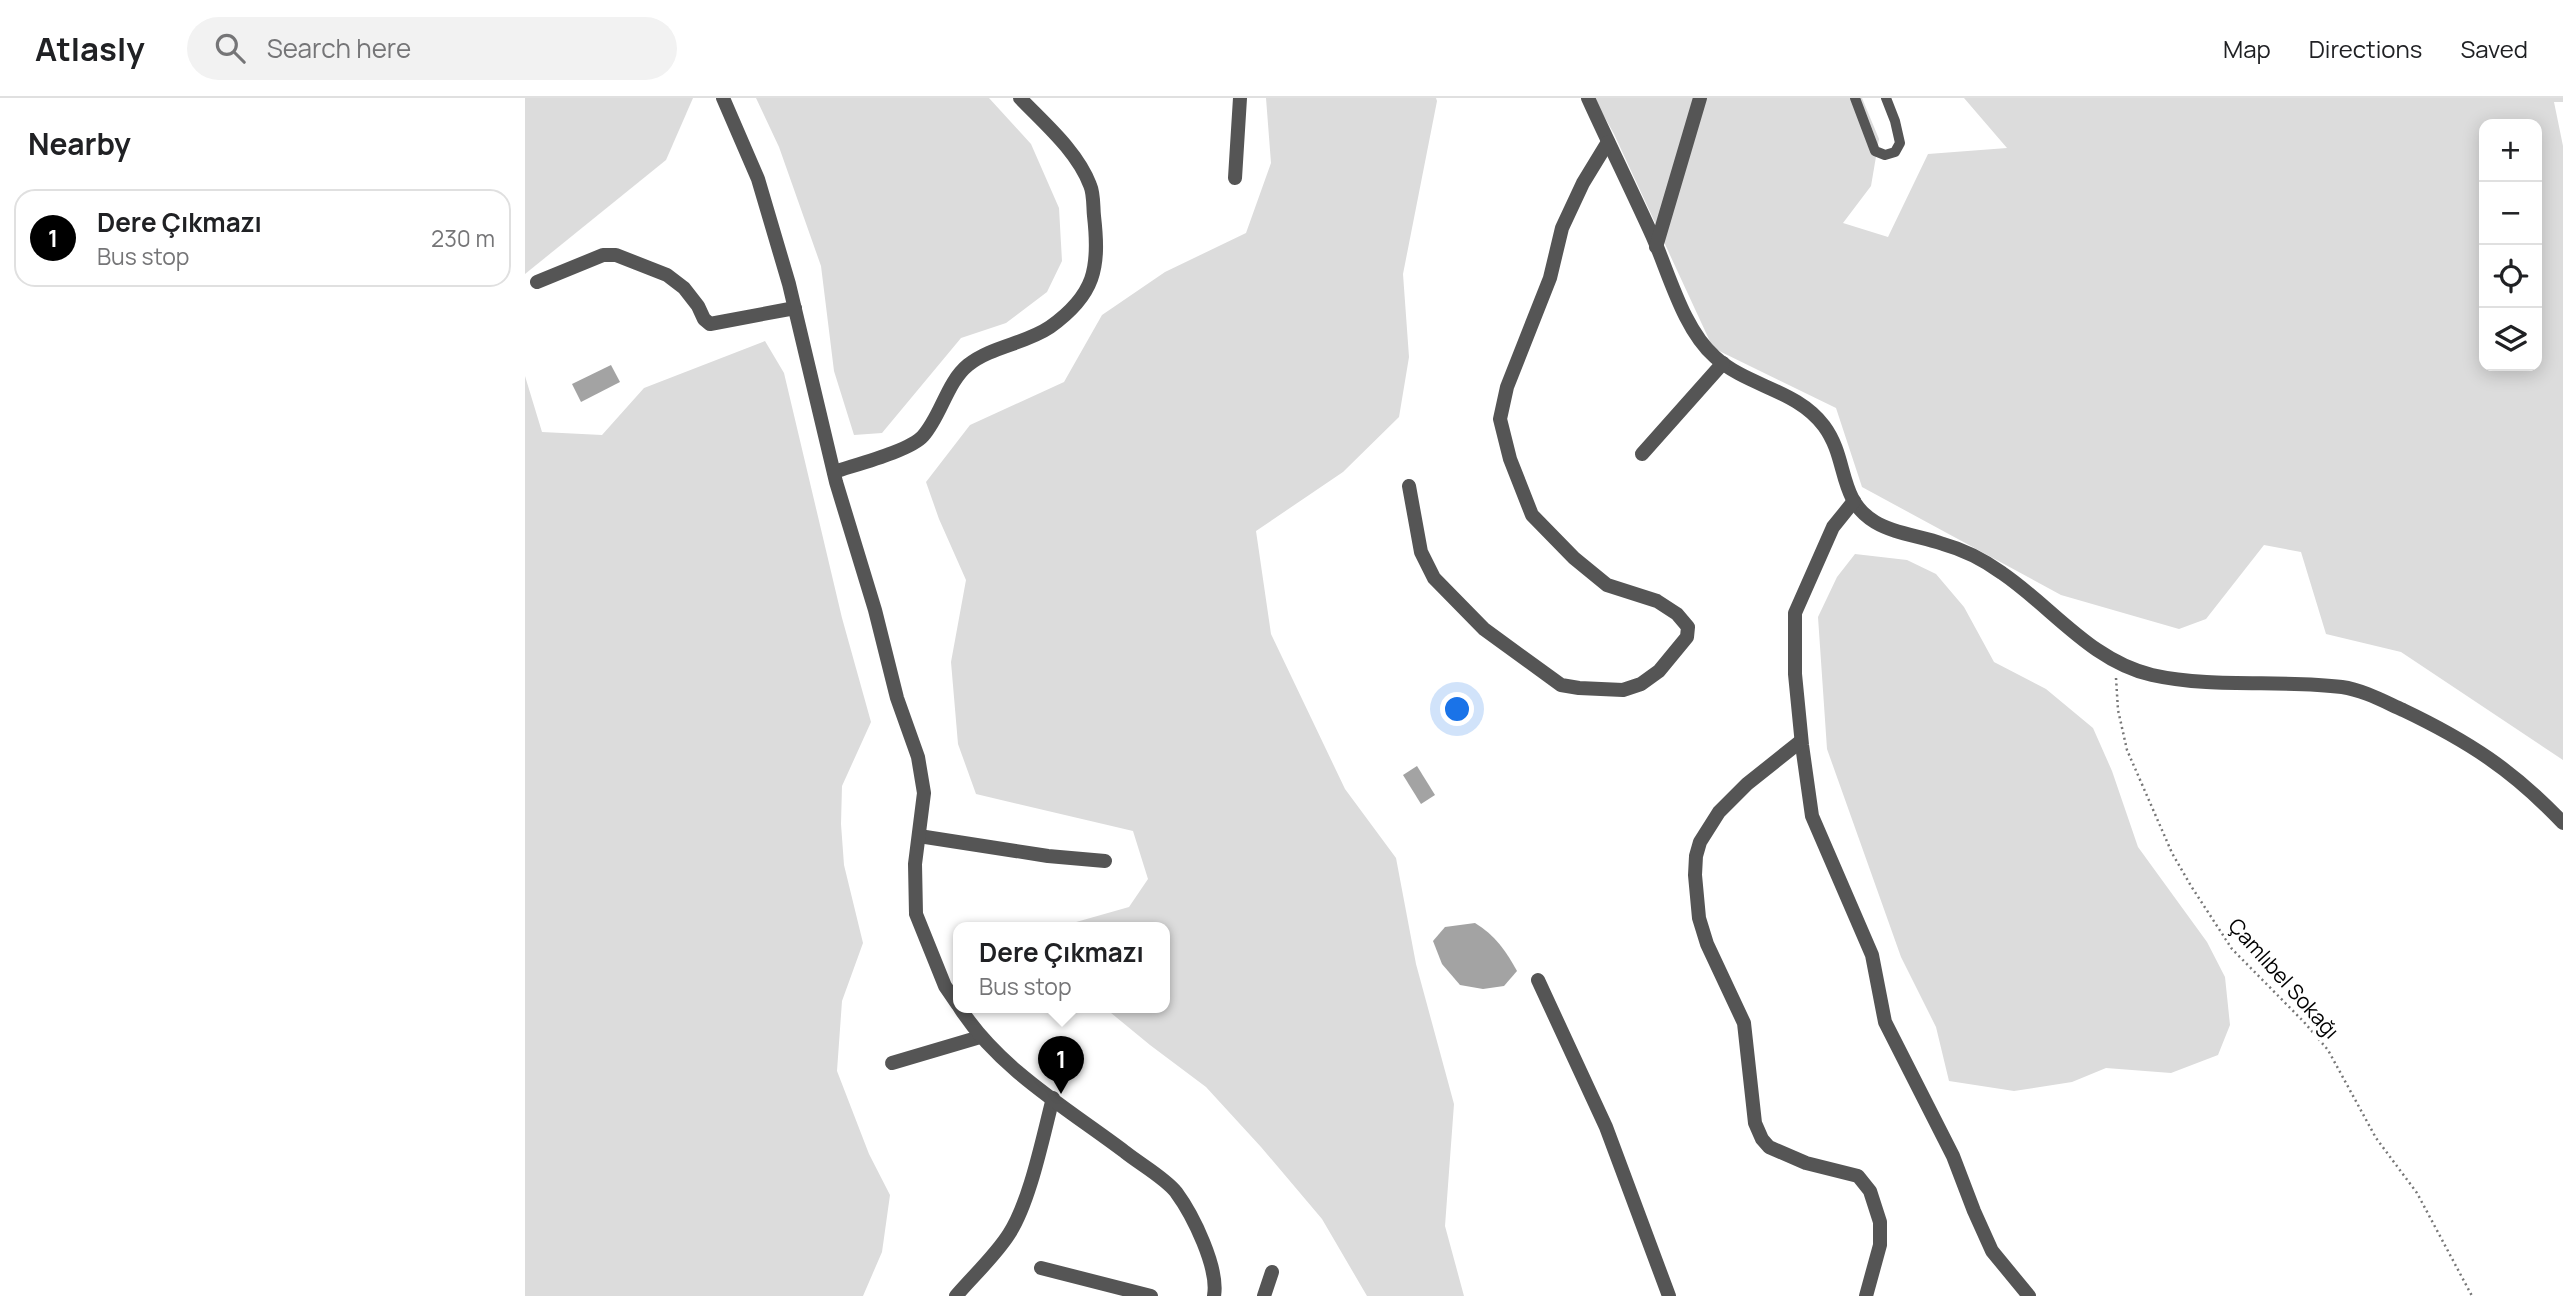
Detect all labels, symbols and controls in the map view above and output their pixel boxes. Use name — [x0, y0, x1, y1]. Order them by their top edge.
search box — [187, 17, 677, 80]
text: Atlasly — [35, 26, 145, 71]
icon: search — [211, 29, 249, 67]
text: Search here — [267, 30, 411, 66]
text: Map — [2223, 32, 2271, 65]
text: Directions — [2309, 32, 2422, 65]
text: Saved — [2460, 32, 2528, 65]
map controls — [2479, 119, 2542, 371]
button: + — [2479, 119, 2542, 182]
text: Nearby — [28, 123, 131, 164]
button: − — [2479, 182, 2542, 245]
text: Dere Çıkmazı — [97, 204, 262, 240]
text: 1 — [48, 222, 58, 254]
text: 230 m — [431, 222, 495, 254]
text: Bus stop — [97, 240, 189, 272]
button: locate — [2479, 245, 2542, 308]
button: layers — [2479, 308, 2542, 371]
your location — [1440, 692, 1474, 726]
street label: Çamlıbel Sokağı — [2222, 912, 2346, 1044]
popup — [953, 922, 1170, 1013]
text: Dere Çıkmazı — [979, 934, 1144, 970]
text: Bus stop — [979, 970, 1072, 1002]
pin: 1 — [1038, 1036, 1084, 1094]

